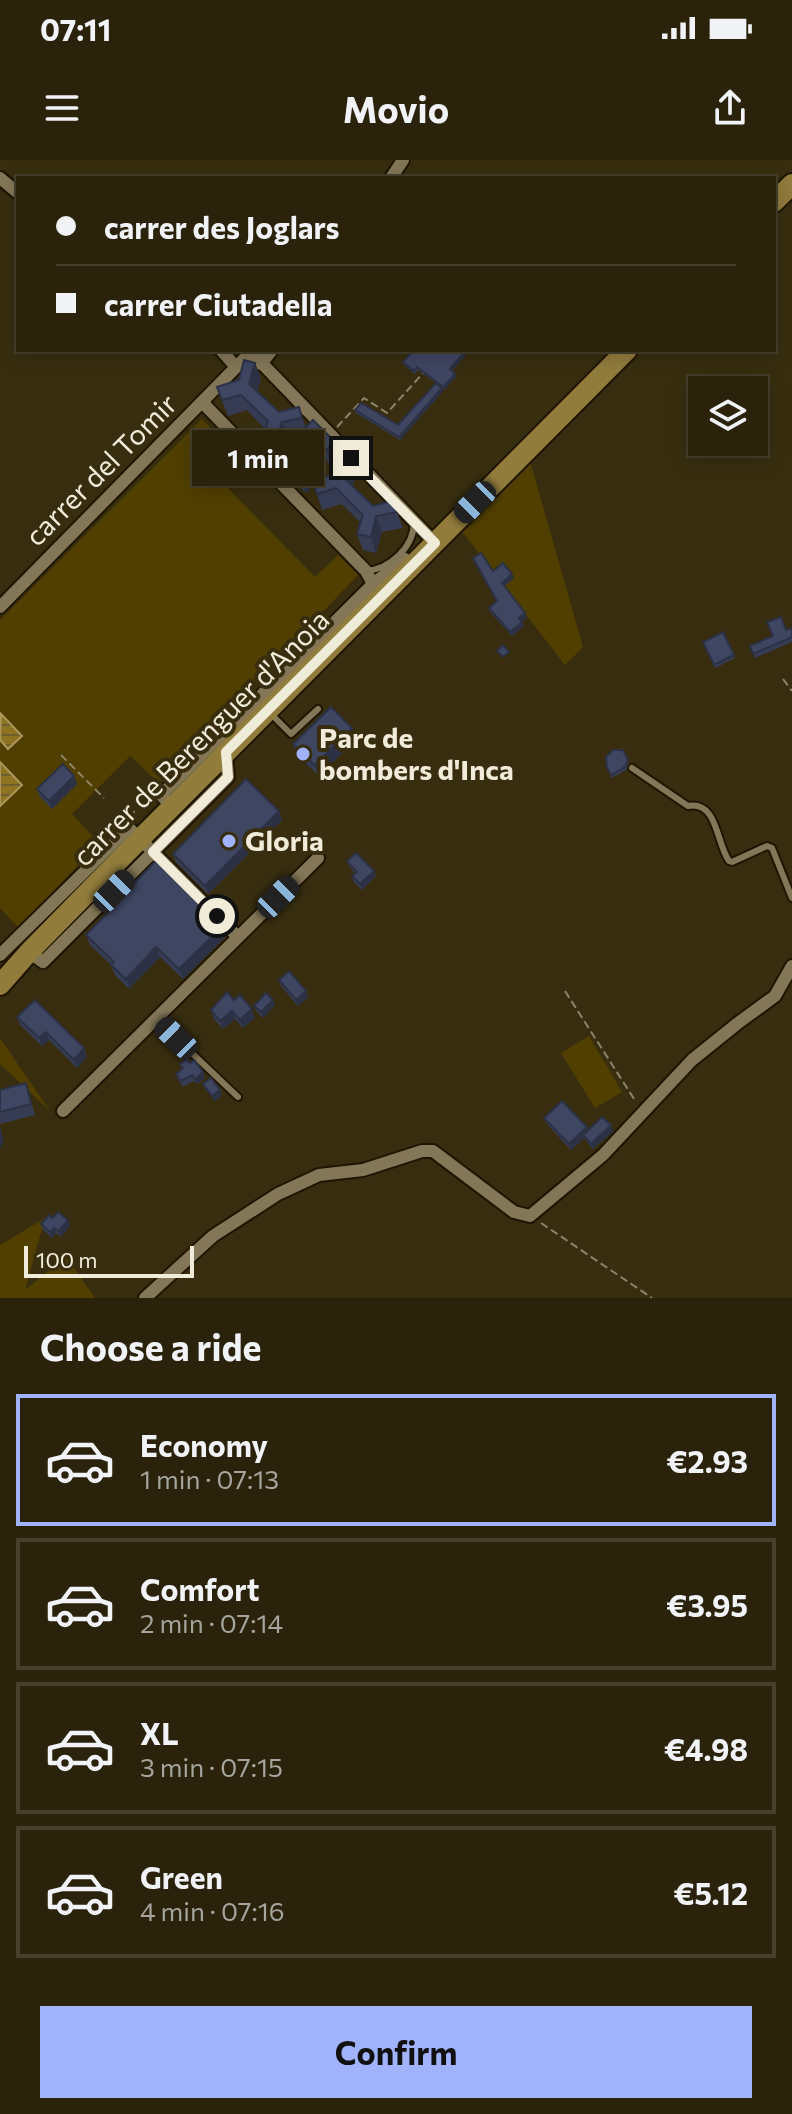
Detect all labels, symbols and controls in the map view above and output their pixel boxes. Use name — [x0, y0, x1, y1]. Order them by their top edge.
text: 07:11 — [40, 10, 111, 47]
icon: menu — [40, 86, 84, 130]
text: Movio — [343, 86, 449, 130]
icon: share — [708, 86, 752, 130]
text: carrer des Joglars — [104, 208, 340, 245]
text: carrer Ciutadella — [104, 285, 333, 322]
map controls — [688, 376, 768, 456]
button: layers — [688, 376, 768, 456]
street label: carrer del Tomir — [17, 386, 183, 552]
callout: 1 min — [191, 430, 323, 486]
route end — [333, 440, 369, 476]
text: 1 min — [227, 442, 289, 473]
car — [450, 477, 500, 527]
street label: carrer de Berenguer d'Anoia — [65, 602, 336, 873]
place label: Parc de bombers d'Inca — [319, 720, 514, 786]
marker: Parc de bombers d'Inca — [294, 745, 312, 763]
place label: Gloria — [245, 823, 324, 857]
marker: Gloria — [220, 832, 238, 850]
car — [89, 865, 139, 917]
car — [253, 872, 303, 922]
route start — [199, 898, 235, 934]
car — [150, 1013, 202, 1063]
scale bar — [24, 1242, 194, 1278]
text: 100 m — [36, 1246, 98, 1273]
text: Choose a ride — [40, 1324, 261, 1368]
icon: car — [44, 1424, 116, 1496]
text: Economy — [140, 1426, 268, 1463]
text: €2.93 — [666, 1442, 748, 1479]
text: 1 min · 07:13 — [140, 1463, 279, 1494]
icon: car — [44, 1568, 116, 1640]
text: Comfort — [140, 1570, 259, 1607]
text: €3.95 — [666, 1586, 748, 1623]
text: 2 min · 07:14 — [140, 1607, 283, 1638]
icon: car — [44, 1712, 116, 1784]
text: XL — [140, 1714, 179, 1751]
text: €4.98 — [664, 1730, 748, 1767]
text: 3 min · 07:15 — [140, 1751, 283, 1782]
icon: car — [44, 1856, 116, 1928]
text: Green — [140, 1858, 223, 1895]
text: €5.12 — [673, 1874, 748, 1911]
text: 4 min · 07:16 — [140, 1895, 285, 1926]
button: Confirm — [40, 2006, 752, 2098]

